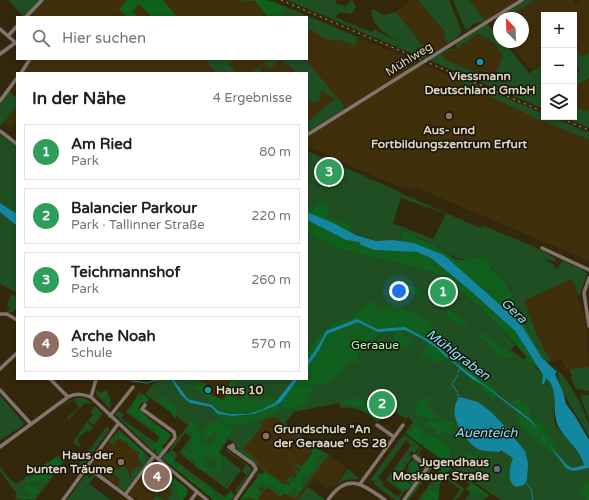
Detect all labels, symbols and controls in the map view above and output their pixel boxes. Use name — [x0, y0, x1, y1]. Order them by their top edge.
north arrow — [493, 12, 529, 48]
map controls — [541, 12, 577, 120]
button: + — [541, 12, 577, 48]
search box — [16, 16, 308, 60]
icon: search — [30, 27, 52, 49]
text: Hier suchen — [62, 29, 146, 47]
street label: Mühlweg — [383, 39, 435, 79]
button: − — [541, 48, 577, 84]
marker: Viessmann Deutschland GmbH — [475, 57, 485, 67]
place label: Viessmann Deutschland GmbH — [424, 69, 536, 97]
button: layers — [541, 84, 577, 120]
text: In der Nähe — [32, 88, 126, 109]
text: 4 Ergebnisse — [213, 90, 292, 106]
marker: Aus- und Fortbildungszentrum Erfurt — [444, 111, 454, 121]
place label: Aus- und Fortbildungszentrum Erfurt — [371, 123, 527, 152]
text: Am Ried — [71, 135, 132, 153]
text: 1 — [42, 144, 50, 160]
text: 80 m — [259, 144, 291, 160]
text: Park — [71, 153, 99, 169]
pin: 3 — [316, 157, 342, 187]
text: Balancier Parkour — [71, 199, 197, 217]
text: 2 — [42, 208, 50, 224]
text: 220 m — [251, 208, 291, 224]
text: Park · Tallinner Straße — [71, 217, 205, 233]
text: Teichmannshof — [71, 263, 180, 281]
text: 3 — [42, 272, 50, 288]
text: 260 m — [251, 272, 291, 288]
pin: 1 — [430, 277, 456, 307]
text: Park — [71, 281, 99, 297]
your location — [389, 281, 409, 301]
water label: Gera — [498, 295, 531, 327]
water label: Mühlgraben — [423, 326, 494, 385]
text: Arche Noah — [71, 327, 156, 345]
text: 4 — [42, 336, 50, 352]
text: 570 m — [251, 336, 291, 352]
park label: Geraaue — [351, 338, 399, 352]
text: Schule — [71, 345, 112, 361]
place label: Haus 10 — [216, 383, 263, 397]
marker: Haus 10 — [203, 385, 213, 395]
pin: 2 — [369, 389, 395, 419]
place label: Grundschule "An der Geraaue" GS 28 — [274, 422, 387, 450]
water label: Auenteich — [455, 425, 519, 441]
marker: Grundschule "An der Geraaue" GS 28 — [261, 431, 271, 441]
place label: Haus der bunten Träume — [26, 448, 113, 476]
place label: Jugendhaus Moskauer Straße — [392, 455, 489, 483]
marker: Haus der bunten Träume — [116, 457, 126, 467]
pin: 4 — [144, 462, 170, 492]
marker: Jugendhaus Moskauer Straße — [492, 464, 502, 474]

